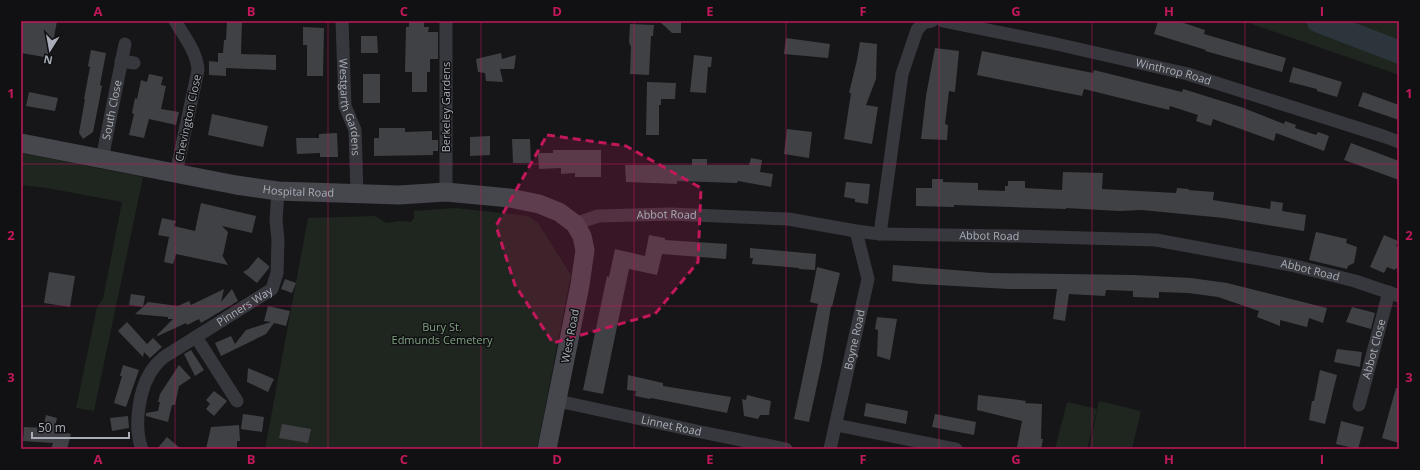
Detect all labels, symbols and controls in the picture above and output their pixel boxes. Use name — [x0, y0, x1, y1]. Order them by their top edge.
text: A — [94, 2, 103, 20]
text: B — [247, 2, 256, 20]
text: C — [400, 2, 408, 20]
text: D — [552, 2, 562, 20]
text: E — [706, 2, 714, 20]
text: F — [859, 2, 867, 20]
text: G — [1011, 2, 1021, 20]
text: H — [1164, 2, 1174, 20]
text: I — [1320, 2, 1324, 20]
north arrow — [30, 30, 70, 70]
text: N — [42, 52, 54, 69]
street label: Winthrop Road — [1134, 54, 1213, 88]
street label: Westgarth Gardens — [336, 58, 364, 156]
street label: Berkeley Gardens — [438, 62, 453, 152]
street label: Chevington Close — [171, 73, 204, 163]
street label: South Close — [98, 79, 125, 141]
text: 1 — [7, 84, 15, 102]
text: 1 — [1405, 84, 1413, 102]
street label: Hospital Road — [262, 181, 334, 200]
street label: Abbot Road — [636, 206, 697, 222]
text: 2 — [7, 226, 15, 244]
text: 2 — [1405, 226, 1413, 244]
street label: Abbot Road — [959, 227, 1020, 243]
street label: Abbot Road — [1280, 255, 1341, 284]
street label: Pinners Way — [213, 282, 276, 329]
street label: West Road — [557, 308, 582, 364]
street label: Boyne Road — [840, 308, 868, 371]
street label: Abbot Close — [1358, 317, 1389, 381]
park label: Bury St. Edmunds Cemetery — [392, 319, 493, 347]
text: 3 — [7, 368, 15, 386]
text: 3 — [1405, 368, 1413, 386]
street label: Linnet Road — [640, 411, 703, 439]
scale bar — [32, 414, 129, 440]
text: 50 m — [38, 419, 66, 436]
text: A — [94, 450, 103, 468]
text: B — [247, 450, 256, 468]
text: C — [400, 450, 408, 468]
text: D — [552, 450, 562, 468]
text: E — [706, 450, 714, 468]
text: F — [859, 450, 867, 468]
text: G — [1011, 450, 1021, 468]
text: H — [1164, 450, 1174, 468]
text: I — [1320, 450, 1324, 468]

